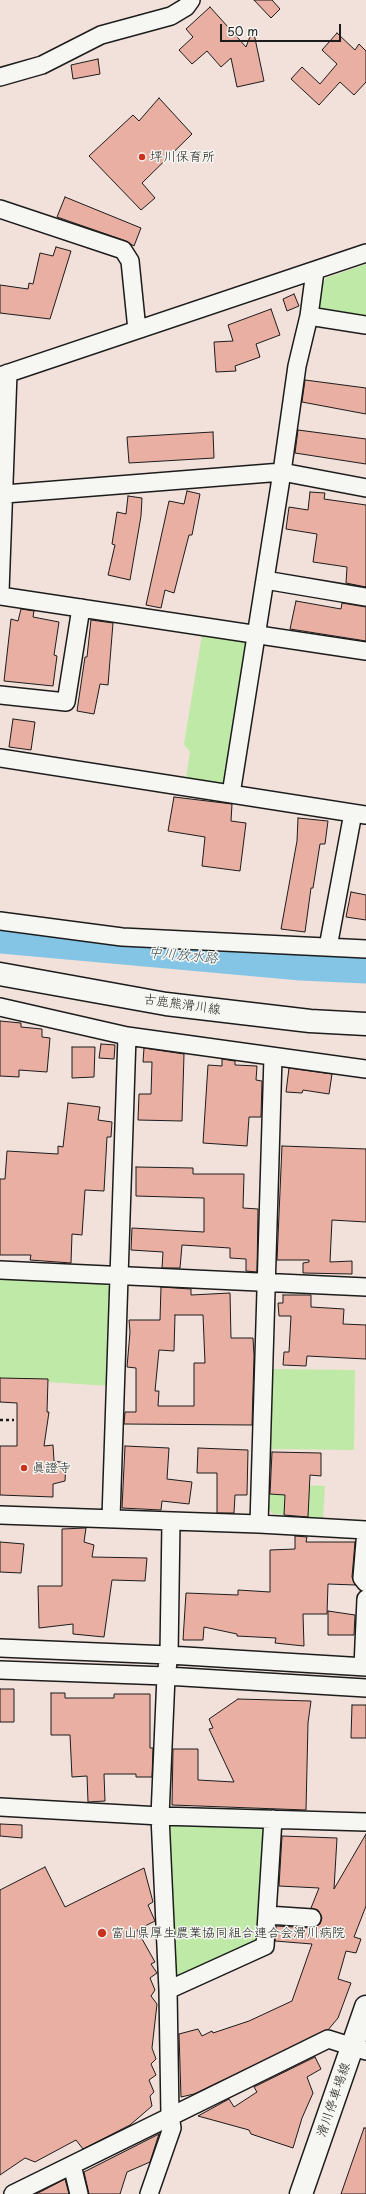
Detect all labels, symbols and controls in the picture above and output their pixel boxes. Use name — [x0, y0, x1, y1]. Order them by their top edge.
scale bar — [222, 16, 343, 42]
text: 50 m — [227, 22, 258, 40]
place label: 坪川保育所 — [150, 149, 215, 165]
marker: 坪川保育所 — [137, 152, 147, 162]
water label: 中川放水路 — [147, 945, 219, 967]
street label: 古鹿熊滑川線 — [142, 992, 222, 1018]
place label: 眞證寺 — [32, 1460, 71, 1476]
marker: 眞證寺 — [19, 1463, 29, 1473]
place label: 富山県厚生農業協同組合連合会滑川病院 — [111, 1925, 345, 1941]
marker: 富山県厚生農業協同組合連合会滑川病院 — [96, 1927, 108, 1939]
street label: 滑川停車場線 — [314, 2061, 354, 2139]

